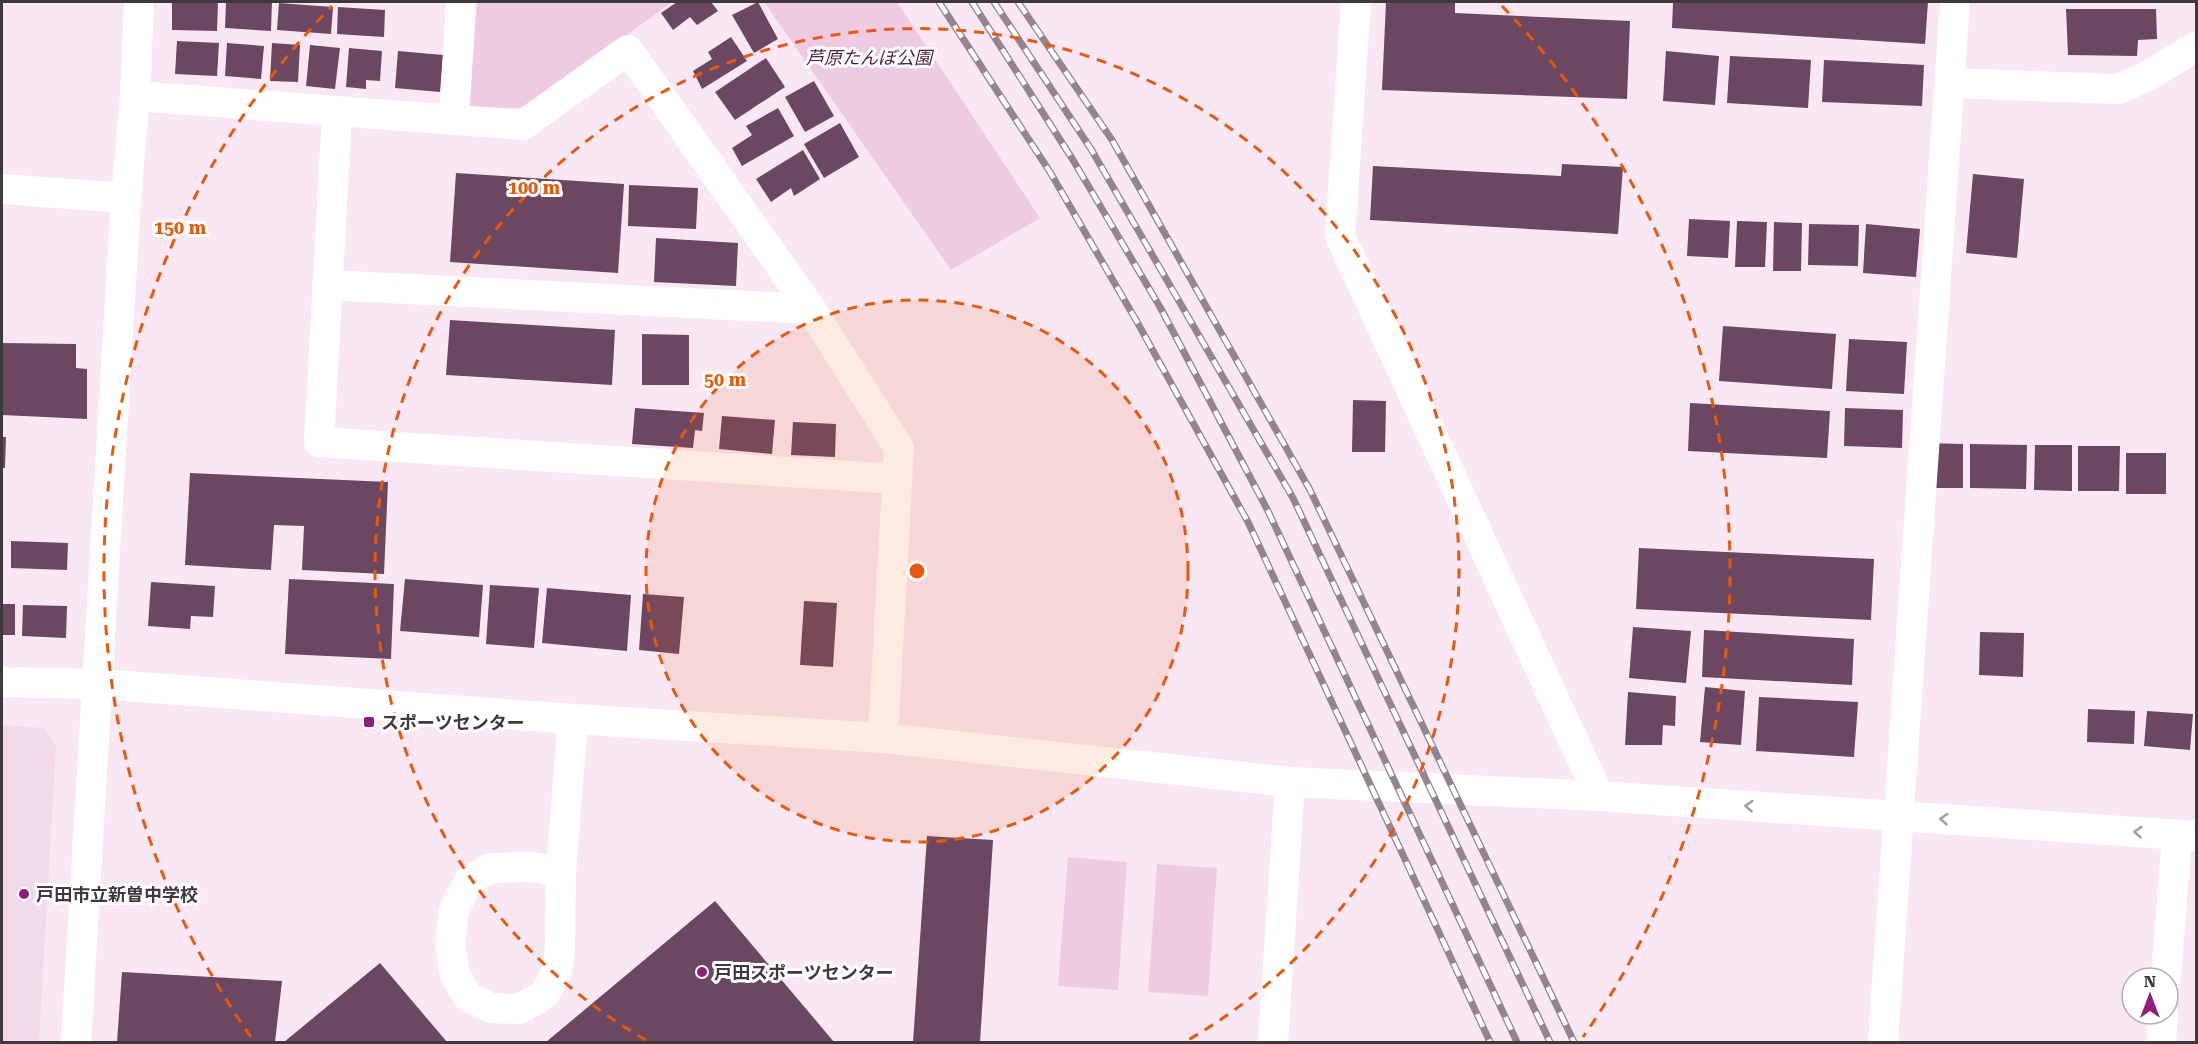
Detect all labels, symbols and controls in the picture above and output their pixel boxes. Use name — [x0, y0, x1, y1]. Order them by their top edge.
park label: 芦原たんぼ公園 — [806, 47, 935, 68]
text: 100 m — [508, 177, 561, 198]
text: 150 m — [154, 217, 207, 238]
text: 50 m — [704, 369, 747, 390]
centre of rings — [907, 561, 927, 581]
place label: スポーツセンター — [381, 712, 525, 733]
marker: スポーツセンター — [362, 715, 376, 729]
one-way arrow — [1744, 800, 1754, 813]
one-way arrow — [1939, 813, 1948, 826]
one-way arrow — [2134, 826, 2143, 839]
place label: 戸田市立新曽中学校 — [36, 884, 198, 905]
marker: 戸田市立新曽中学校 — [17, 887, 31, 901]
place label: 戸田スポーツセンター — [714, 962, 894, 983]
marker: 戸田スポーツセンター — [695, 965, 709, 979]
north arrow — [2120, 966, 2180, 1026]
text: N — [2144, 972, 2156, 991]

